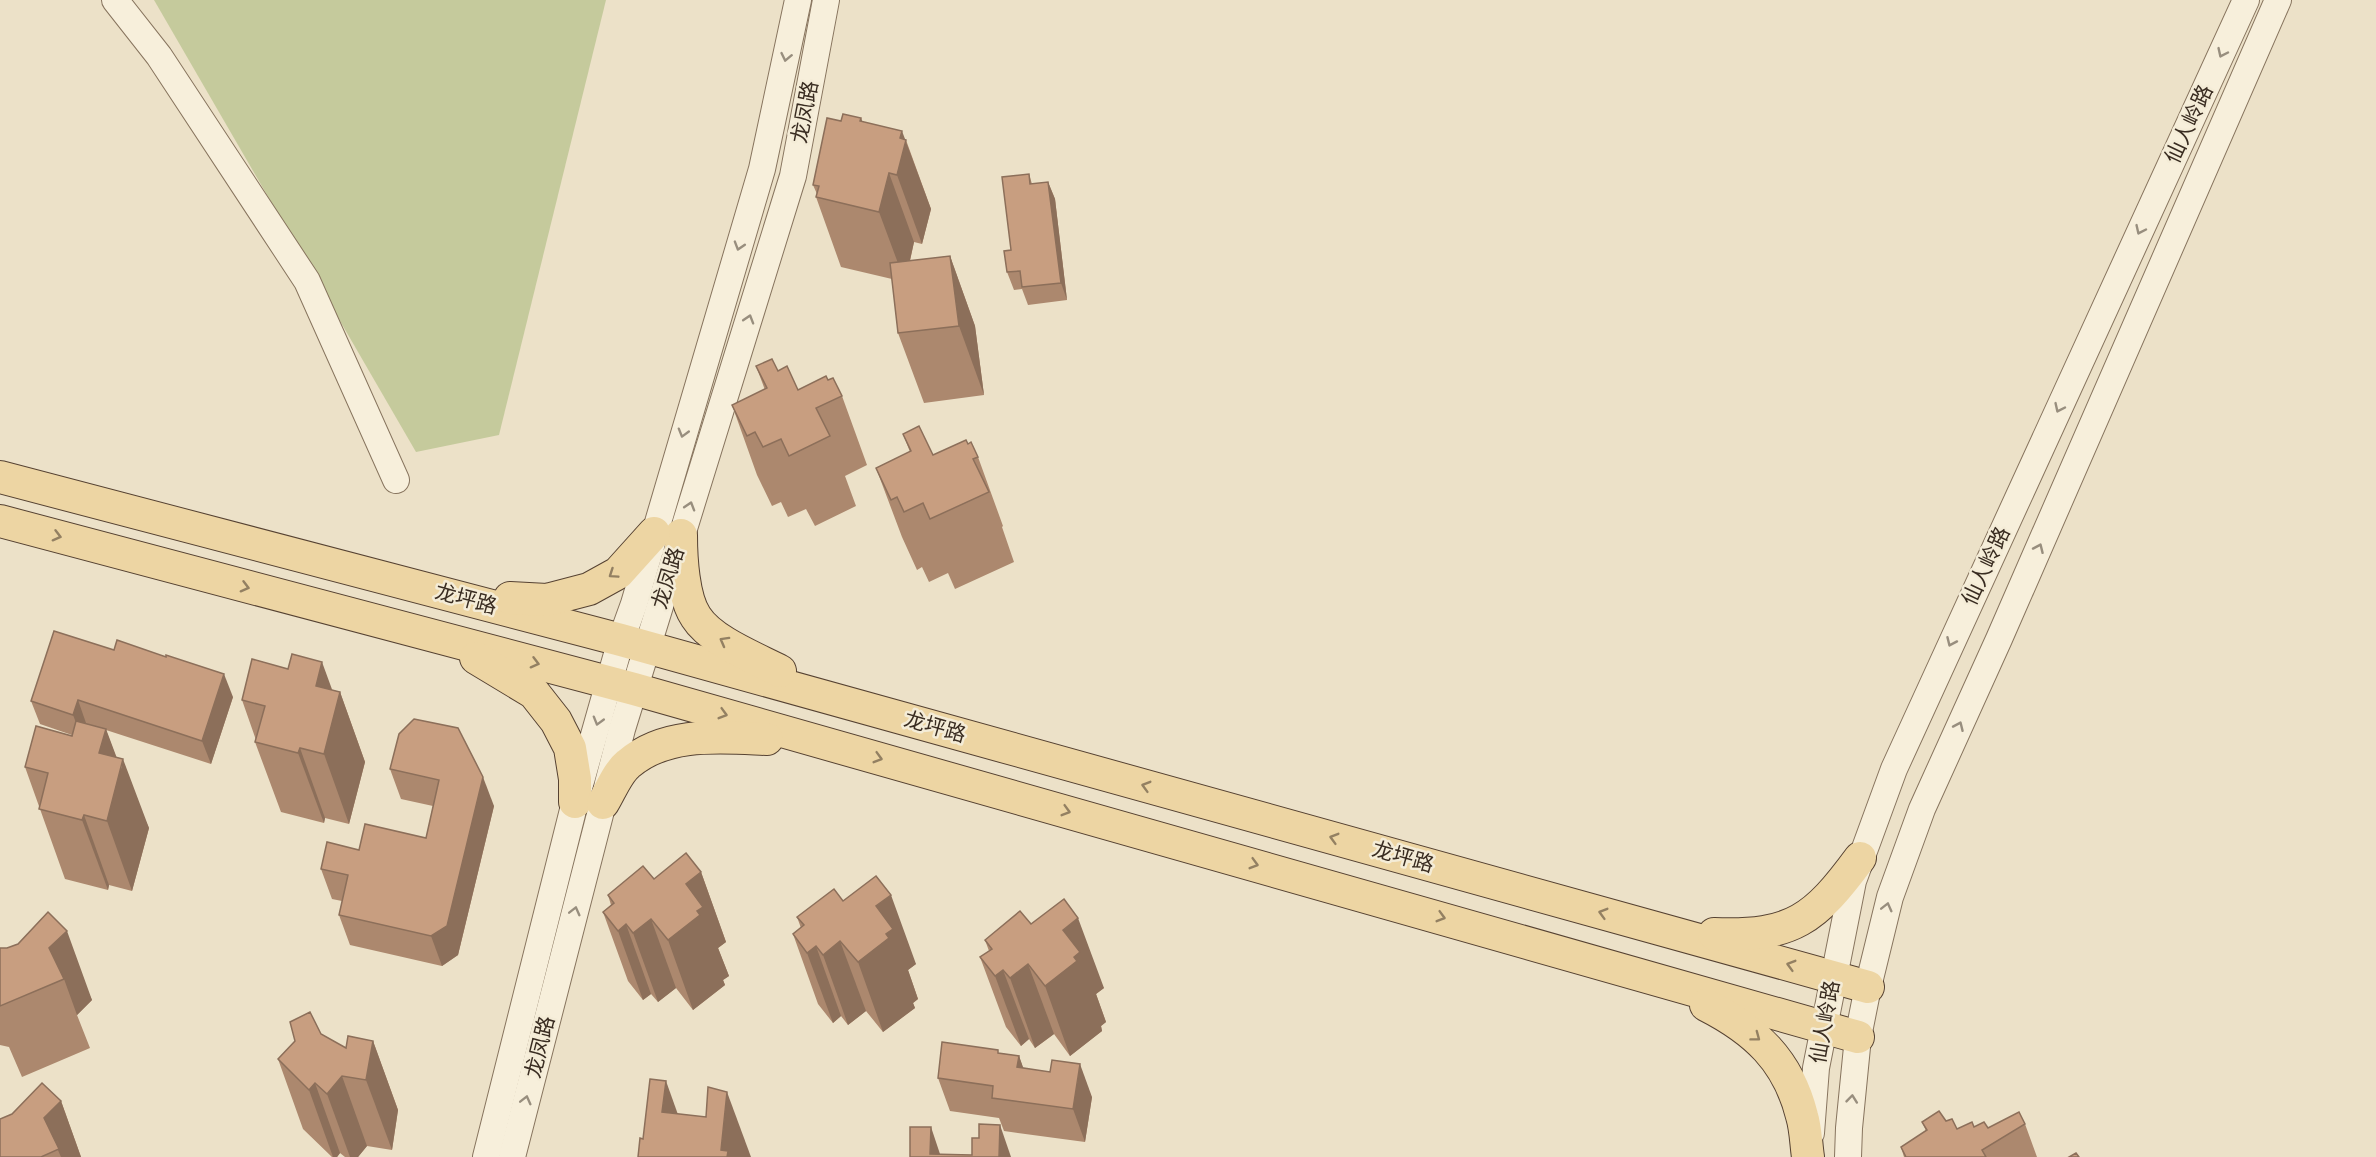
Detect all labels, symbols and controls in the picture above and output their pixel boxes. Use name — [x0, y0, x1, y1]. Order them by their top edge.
one-way arrow — [2217, 47, 2229, 58]
one-way arrow — [780, 52, 793, 62]
street label: 龙凤路 — [784, 78, 828, 146]
street label: 仙人岭路 — [2158, 80, 2222, 169]
one-way arrow — [2136, 224, 2148, 235]
one-way arrow — [734, 240, 746, 251]
one-way arrow — [741, 314, 754, 325]
one-way arrow — [2054, 401, 2066, 412]
one-way arrow — [678, 427, 690, 438]
one-way arrow — [683, 501, 695, 512]
street label: 仙人岭路 — [1955, 522, 2019, 611]
one-way arrow — [51, 529, 61, 542]
street label: 龙凤路 — [644, 543, 693, 613]
one-way arrow — [2031, 544, 2043, 555]
one-way arrow — [609, 567, 620, 578]
street label: 龙坪路 — [431, 576, 500, 624]
one-way arrow — [240, 579, 250, 592]
one-way arrow — [1947, 636, 1959, 647]
one-way arrow — [720, 637, 730, 648]
one-way arrow — [530, 656, 540, 669]
street label: 龙坪路 — [900, 704, 969, 752]
one-way arrow — [717, 707, 728, 719]
one-way arrow — [593, 715, 605, 726]
one-way arrow — [1952, 722, 1964, 733]
one-way arrow — [872, 751, 883, 763]
one-way arrow — [1142, 781, 1152, 793]
one-way arrow — [1060, 804, 1071, 816]
one-way arrow — [1330, 833, 1340, 846]
street label: 龙坪路 — [1368, 834, 1437, 882]
one-way arrow — [1248, 857, 1258, 869]
one-way arrow — [1880, 902, 1893, 912]
one-way arrow — [568, 907, 580, 917]
one-way arrow — [1598, 908, 1609, 920]
one-way arrow — [1435, 910, 1446, 922]
one-way arrow — [1786, 960, 1797, 972]
street label: 仙人岭路 — [1803, 978, 1849, 1066]
street label: 龙凤路 — [518, 1013, 564, 1082]
one-way arrow — [1750, 1030, 1761, 1041]
one-way arrow — [1845, 1094, 1858, 1103]
one-way arrow — [519, 1096, 532, 1106]

